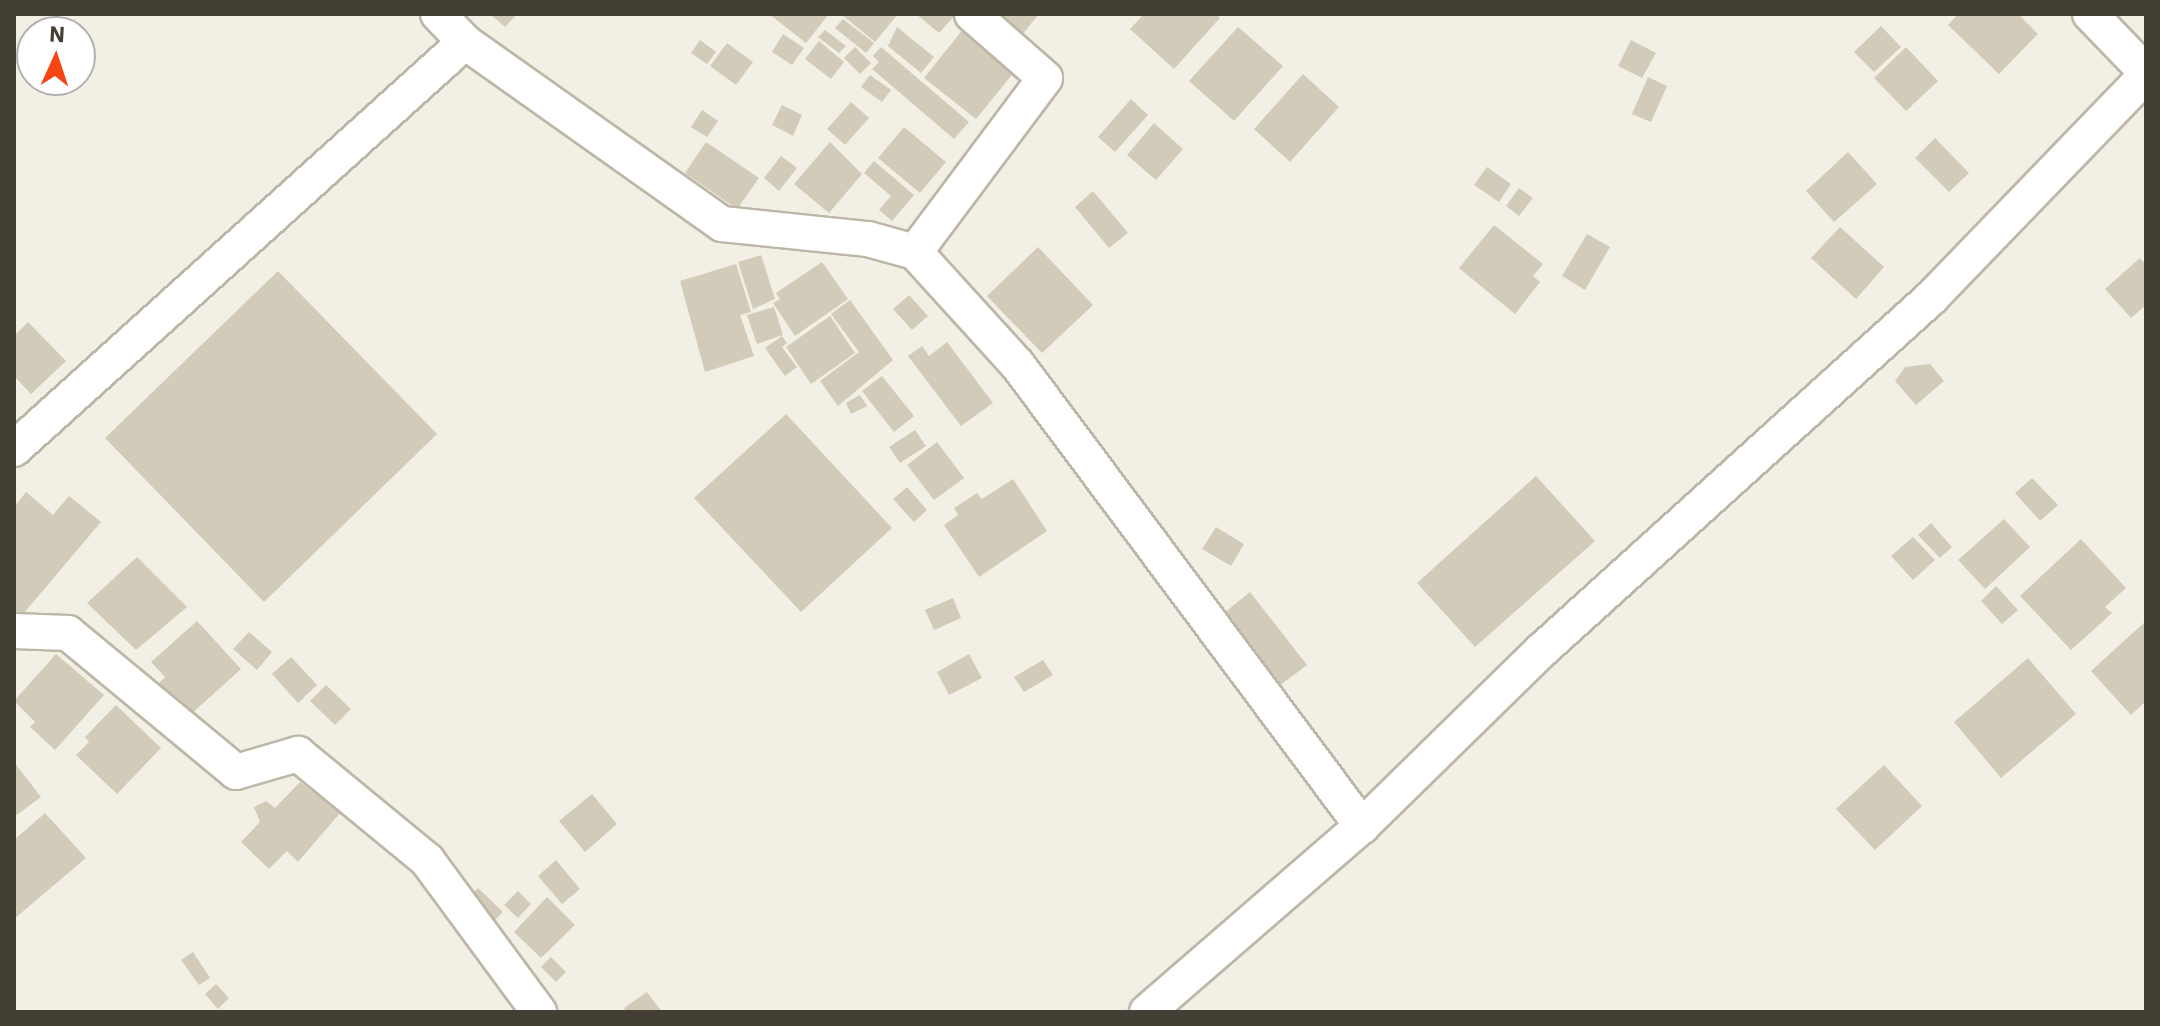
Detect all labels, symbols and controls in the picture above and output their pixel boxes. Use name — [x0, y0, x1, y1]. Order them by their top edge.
north arrow — [16, 16, 96, 96]
text: N — [48, 19, 66, 48]

